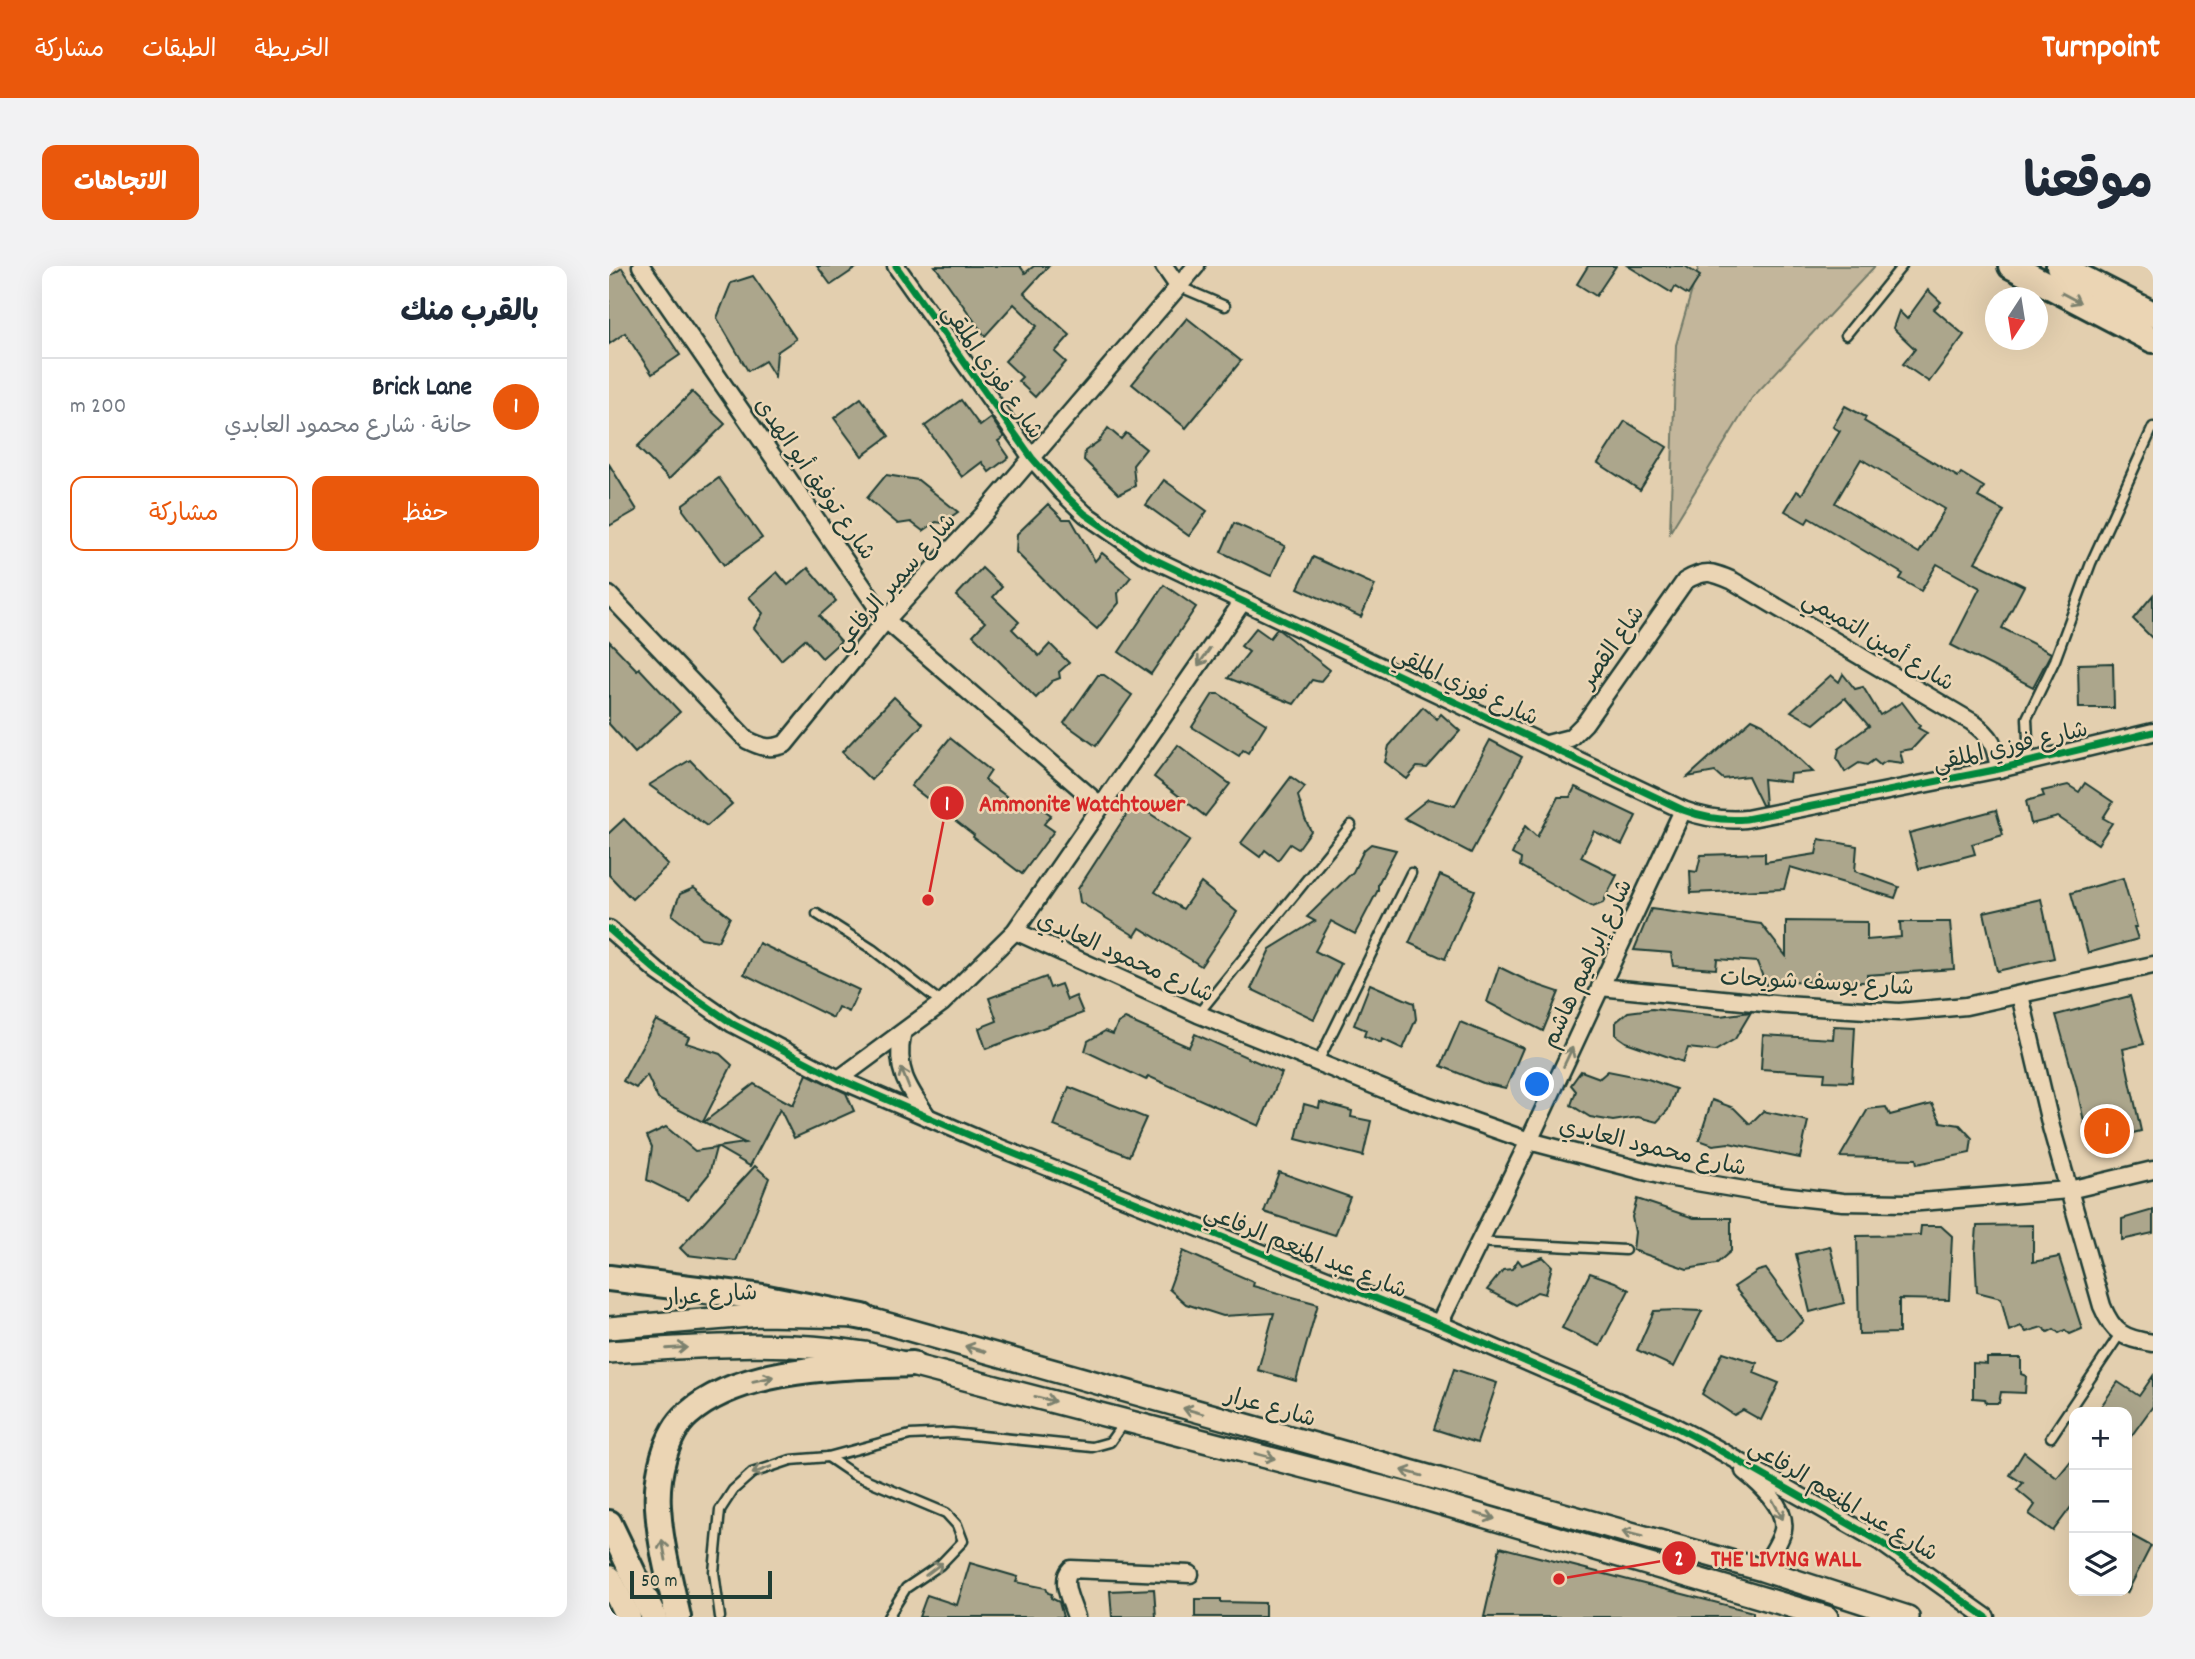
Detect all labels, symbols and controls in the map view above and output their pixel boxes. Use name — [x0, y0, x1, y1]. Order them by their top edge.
text: Turnpoint — [2042, 26, 2160, 73]
text: مشاركة — [35, 34, 104, 68]
text: الطبقات — [142, 34, 217, 68]
text: الخريطة — [255, 34, 329, 68]
button: الاتجاهات — [42, 145, 199, 220]
text: موقعنا — [2023, 151, 2153, 221]
north arrow — [1985, 287, 2048, 350]
one-way arrow — [2061, 291, 2081, 305]
text: بالقرب منك — [401, 293, 539, 336]
street label: شارع فوزي الملقي — [931, 299, 1050, 448]
text: Brick Lane — [372, 370, 472, 407]
text: 200 m — [70, 391, 126, 424]
text: 1 — [513, 391, 519, 424]
street label: شارع توفيق أبو الهدى — [744, 391, 883, 568]
text: حانة · شارع محمود العابدي — [224, 411, 472, 444]
button: مشاركة — [70, 476, 298, 551]
button: حفظ — [312, 476, 539, 551]
street label: شارع سمير الرفاعي — [827, 507, 967, 660]
street label: شارع أمين التميمي — [1794, 584, 1960, 702]
street label: شاع القصر — [1572, 600, 1655, 698]
street label: شارع فوزي الملقي — [1385, 640, 1543, 737]
one-way arrow — [1197, 647, 1211, 666]
street label: شارع فوزي الملقي — [1930, 715, 2092, 783]
callout: Ammonite Watchtower — [930, 780, 1199, 825]
text: Ammonite Watchtower — [979, 789, 1186, 823]
text: 1 — [945, 791, 949, 821]
street label: شارع إبراهيم هاشم — [1535, 874, 1643, 1055]
street label: شارع محمود العابدي — [1031, 905, 1219, 1013]
street label: شارع يوسف شويحات — [1719, 963, 1915, 1006]
one-way arrow — [1562, 1047, 1575, 1068]
one-way arrow — [898, 1067, 911, 1089]
your location — [1520, 1067, 1554, 1101]
pin: 1 — [2084, 1105, 2130, 1157]
street label: شارع محمود العابدي — [1555, 1112, 1749, 1187]
street label: شارع عبد المنعم الرفاعي — [1198, 1197, 1411, 1310]
street label: شارع عرار — [662, 1278, 759, 1317]
one-way arrow — [665, 1341, 688, 1354]
one-way arrow — [964, 1342, 986, 1355]
one-way arrow — [751, 1372, 774, 1386]
street label: شارع عرار — [1219, 1380, 1319, 1438]
one-way arrow — [1034, 1393, 1056, 1406]
one-way arrow — [1183, 1404, 1205, 1417]
map controls — [2069, 1407, 2132, 1596]
button: + — [2069, 1407, 2132, 1470]
street label: شارع عبد المنعم الرفاعي — [1741, 1432, 1943, 1573]
one-way arrow — [1254, 1450, 1276, 1463]
one-way arrow — [751, 1465, 773, 1478]
one-way arrow — [1402, 1466, 1424, 1479]
button: − — [2069, 1470, 2132, 1533]
one-way arrow — [1771, 1499, 1785, 1519]
one-way arrow — [1473, 1511, 1495, 1524]
one-way arrow — [1621, 1526, 1643, 1539]
button: layers — [2069, 1533, 2132, 1596]
callout: THE LIVING WALL — [1662, 1535, 1875, 1580]
one-way arrow — [657, 1539, 670, 1562]
text: THE LIVING WALL — [1711, 1544, 1861, 1578]
text: 2 — [1674, 1546, 1684, 1576]
one-way arrow — [924, 1562, 943, 1576]
scale bar — [630, 1568, 772, 1600]
text: 50 m — [641, 1569, 678, 1596]

